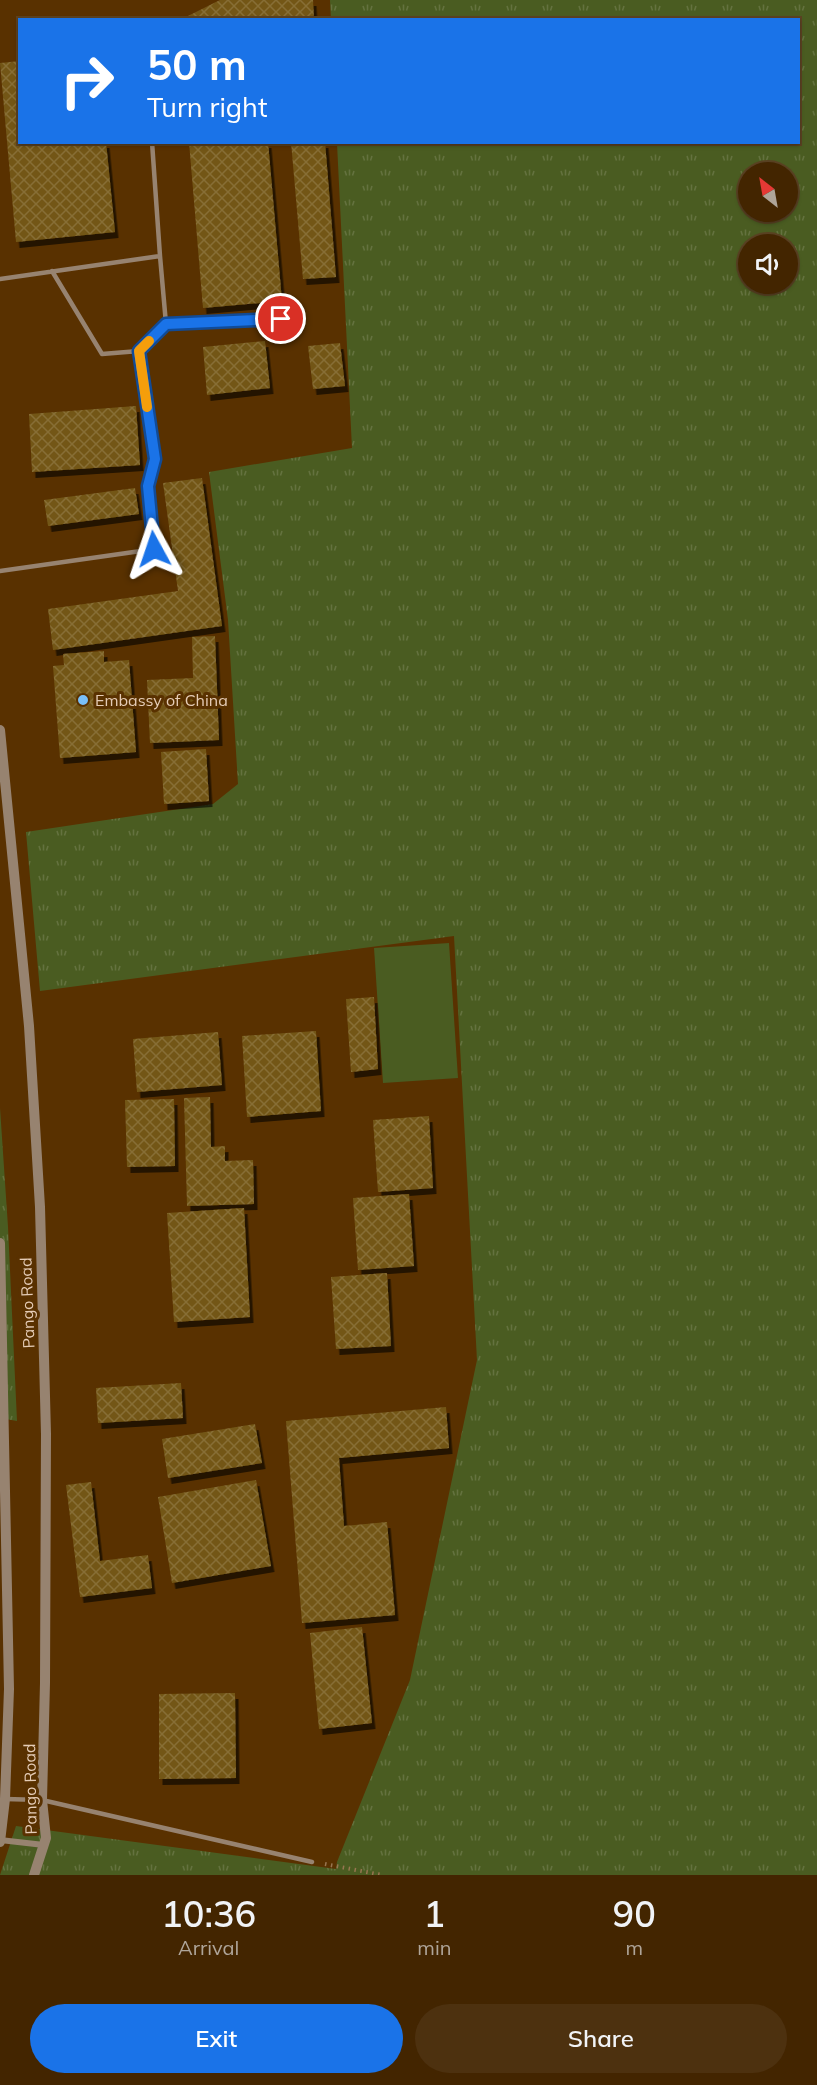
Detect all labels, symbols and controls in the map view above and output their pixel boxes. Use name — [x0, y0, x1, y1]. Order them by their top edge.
text: 50 m — [147, 38, 247, 91]
icon: right — [48, 42, 126, 120]
text: Turn right — [147, 90, 267, 124]
north arrow — [738, 162, 798, 222]
map controls — [738, 162, 798, 294]
button: sound — [738, 234, 798, 294]
pin — [255, 293, 306, 344]
icon: arrive — [264, 302, 297, 335]
position arrow — [122, 517, 186, 581]
place label: Embassy of China — [95, 690, 228, 710]
marker: Embassy of China — [76, 693, 90, 707]
street label: Pango Road — [15, 1257, 39, 1349]
street label: Pango Road — [19, 1743, 41, 1835]
text: 10:36 — [161, 1891, 256, 1936]
text: 1 — [424, 1891, 445, 1936]
text: 90 — [613, 1891, 656, 1936]
text: Arrival — [178, 1935, 239, 1960]
text: min — [417, 1935, 451, 1960]
text: m — [625, 1935, 643, 1960]
button: Exit — [30, 2004, 403, 2073]
button: Share — [415, 2004, 787, 2073]

